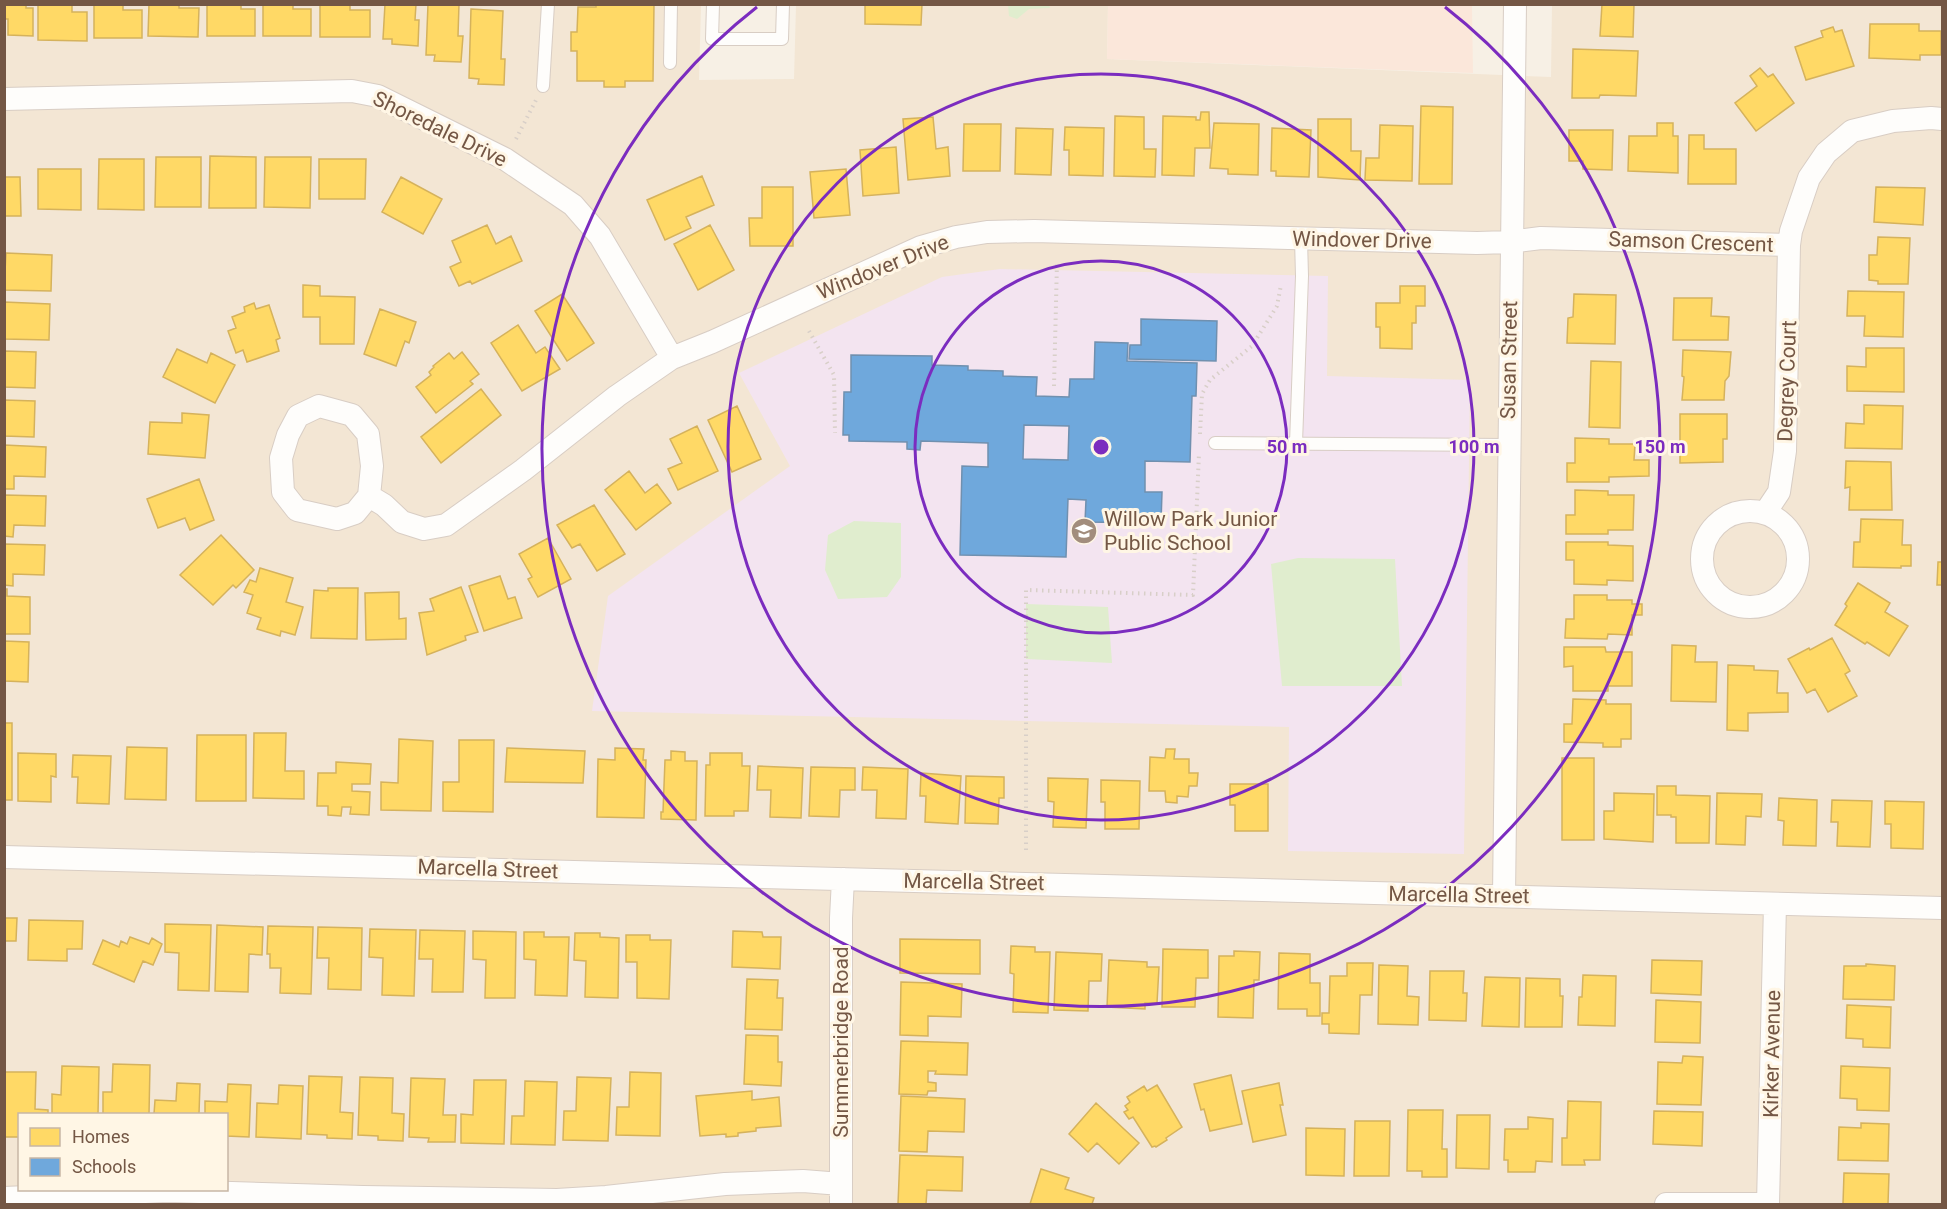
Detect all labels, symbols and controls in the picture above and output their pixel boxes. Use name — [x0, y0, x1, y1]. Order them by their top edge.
street label: Shoredale Drive — [369, 86, 511, 172]
street label: Windover Drive — [1292, 227, 1432, 253]
street label: Samson Crescent — [1608, 227, 1774, 257]
street label: Windover Drive — [814, 230, 952, 304]
street label: Susan Street — [1496, 300, 1522, 419]
street label: Degrey Court — [1773, 320, 1801, 442]
text: 50 m — [1267, 436, 1307, 457]
text: 100 m — [1448, 436, 1500, 457]
text: 150 m — [1634, 436, 1686, 457]
centre of rings — [1091, 437, 1111, 457]
place label: Willow Park Junior Public School — [1104, 507, 1277, 555]
school or university icon: Willow Park Junior Public School — [1069, 516, 1099, 546]
street label: Marcella Street — [417, 855, 559, 883]
street label: Marcella Street — [903, 869, 1045, 895]
street label: Marcella Street — [1388, 882, 1530, 908]
street label: Summerbridge Road — [829, 946, 853, 1138]
street label: Kirker Avenue — [1759, 990, 1785, 1118]
legend — [18, 1113, 228, 1191]
text: Homes — [72, 1126, 130, 1147]
text: Schools — [72, 1156, 136, 1177]

